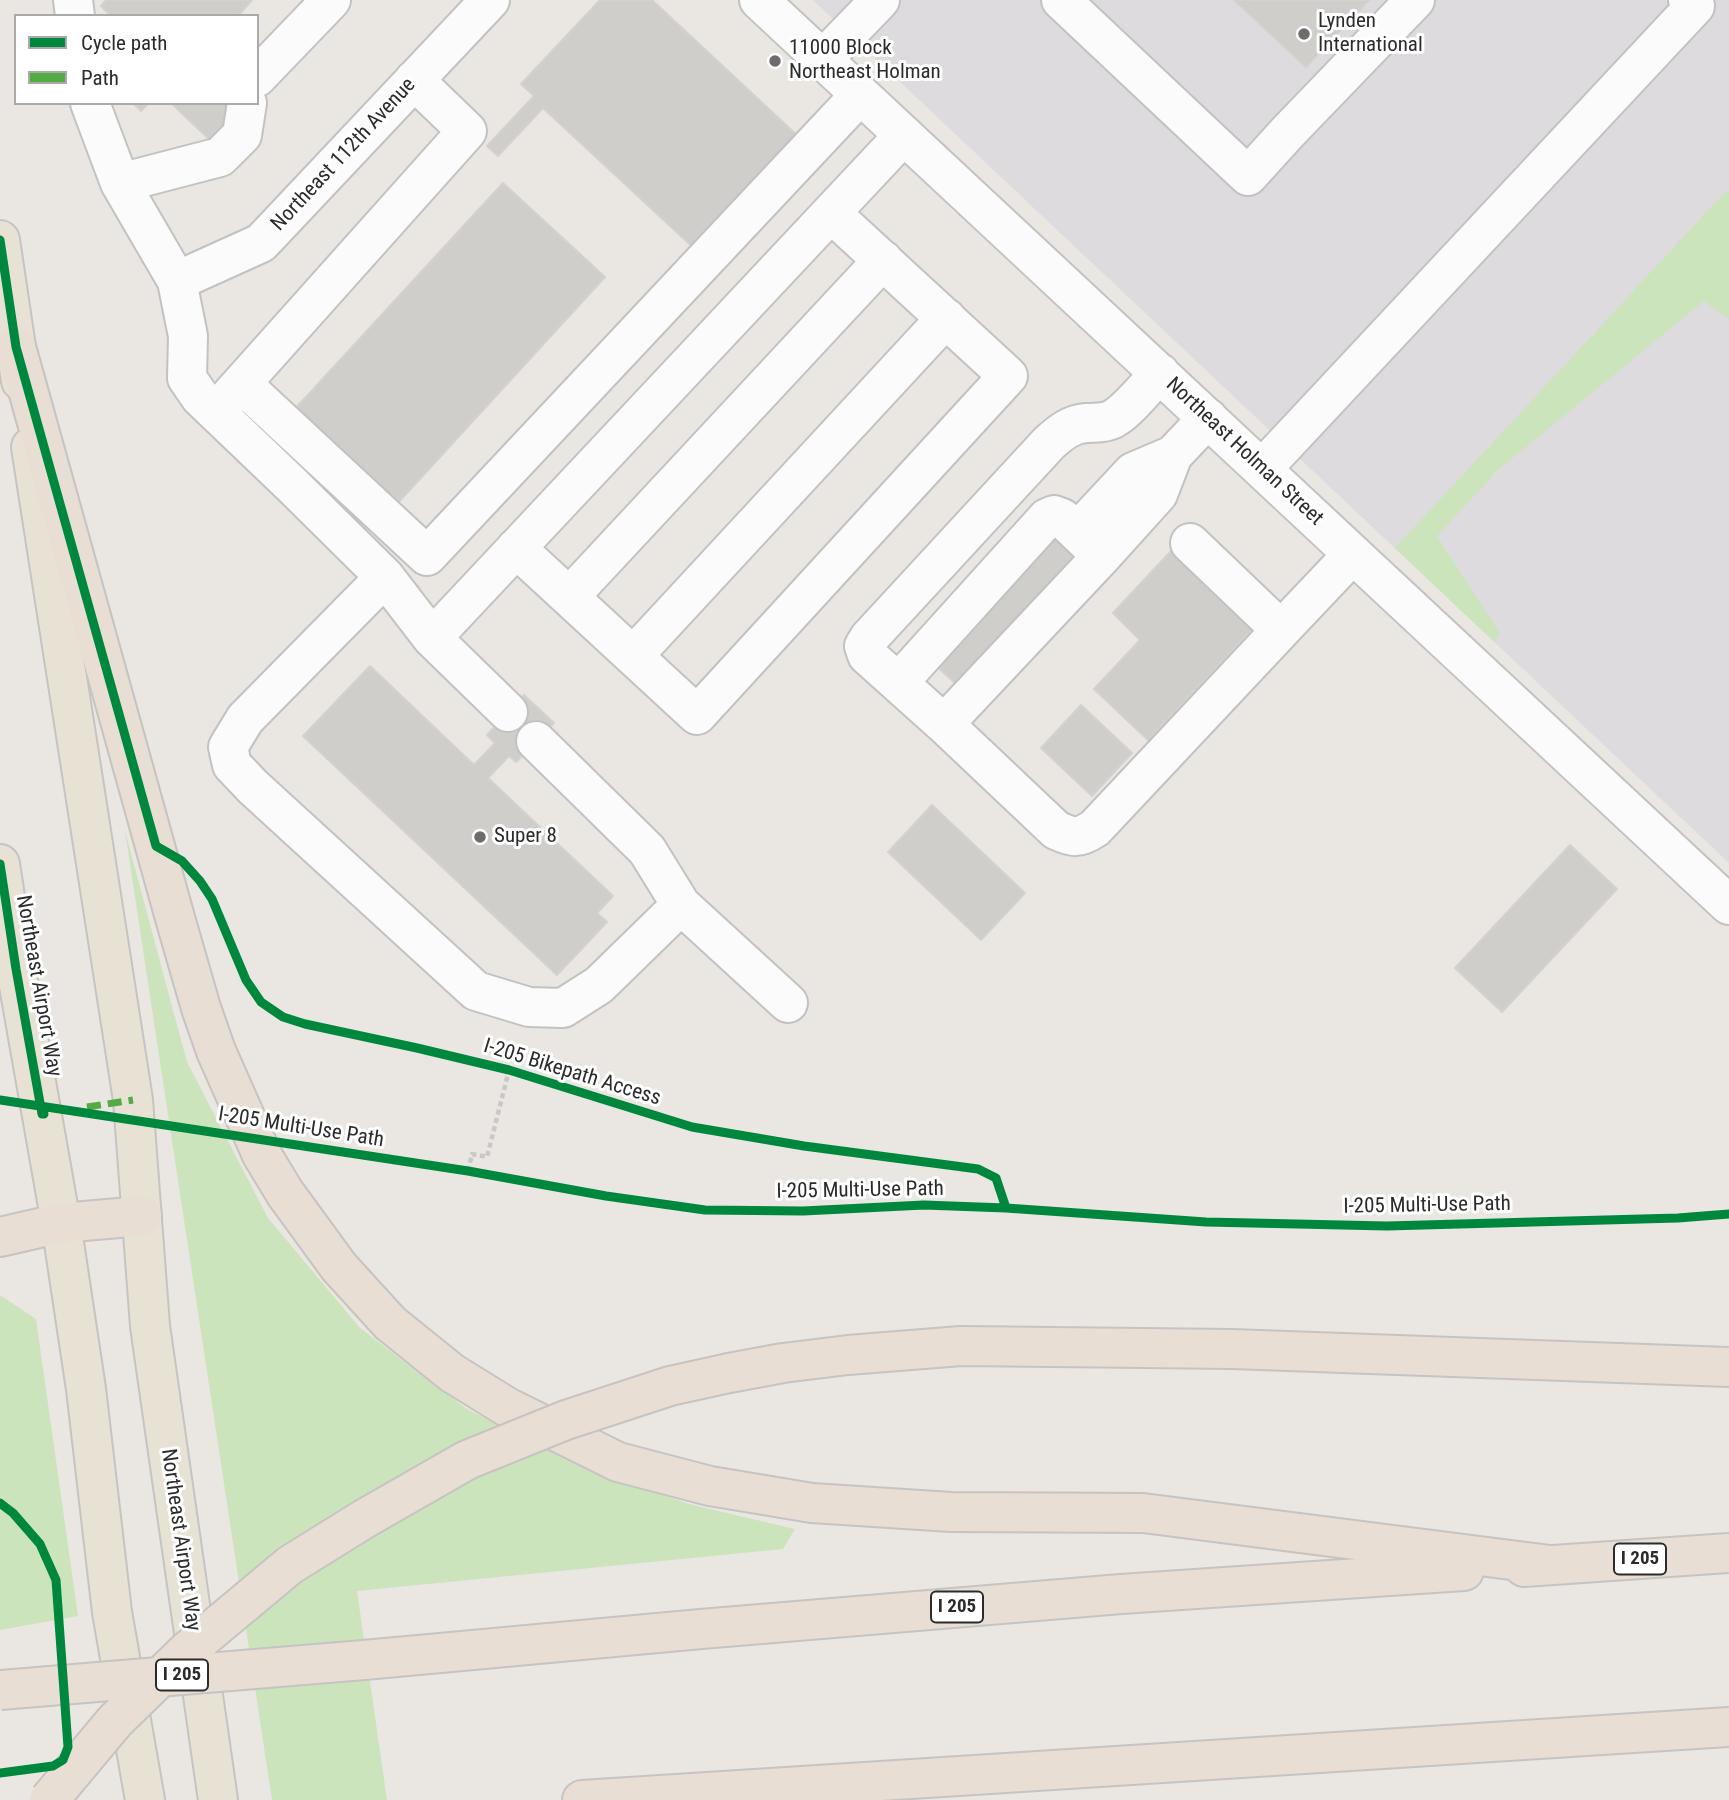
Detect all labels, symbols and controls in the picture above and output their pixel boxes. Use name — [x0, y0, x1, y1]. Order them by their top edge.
place label: Lynden International — [1318, 9, 1423, 59]
legend — [14, 14, 259, 105]
marker: Lynden International — [1296, 26, 1312, 42]
text: Cycle path — [81, 31, 167, 55]
place label: 11000 Block Northeast Holman — [789, 36, 941, 86]
marker: 11000 Block Northeast Holman — [767, 53, 783, 69]
text: Path — [81, 66, 119, 90]
street label: Northeast 112th Avenue — [267, 73, 421, 237]
street label: Northeast Holman Street — [1160, 373, 1328, 531]
place label: Super 8 — [494, 824, 557, 850]
marker: Super 8 — [472, 829, 488, 845]
street label: Northeast Airport Way — [10, 893, 66, 1079]
street label: I-205 Bikepath Access — [480, 1034, 664, 1112]
street label: I-205 Multi-Use Path — [216, 1102, 386, 1154]
street label: I-205 Multi-Use Path — [776, 1177, 944, 1205]
street label: I-205 Multi-Use Path — [1343, 1192, 1511, 1220]
street label: Northeast Airport Way — [155, 1447, 205, 1633]
road number: I 205 — [1614, 1544, 1666, 1574]
road number: I 205 — [931, 1592, 983, 1623]
road number: I 205 — [156, 1660, 208, 1690]

